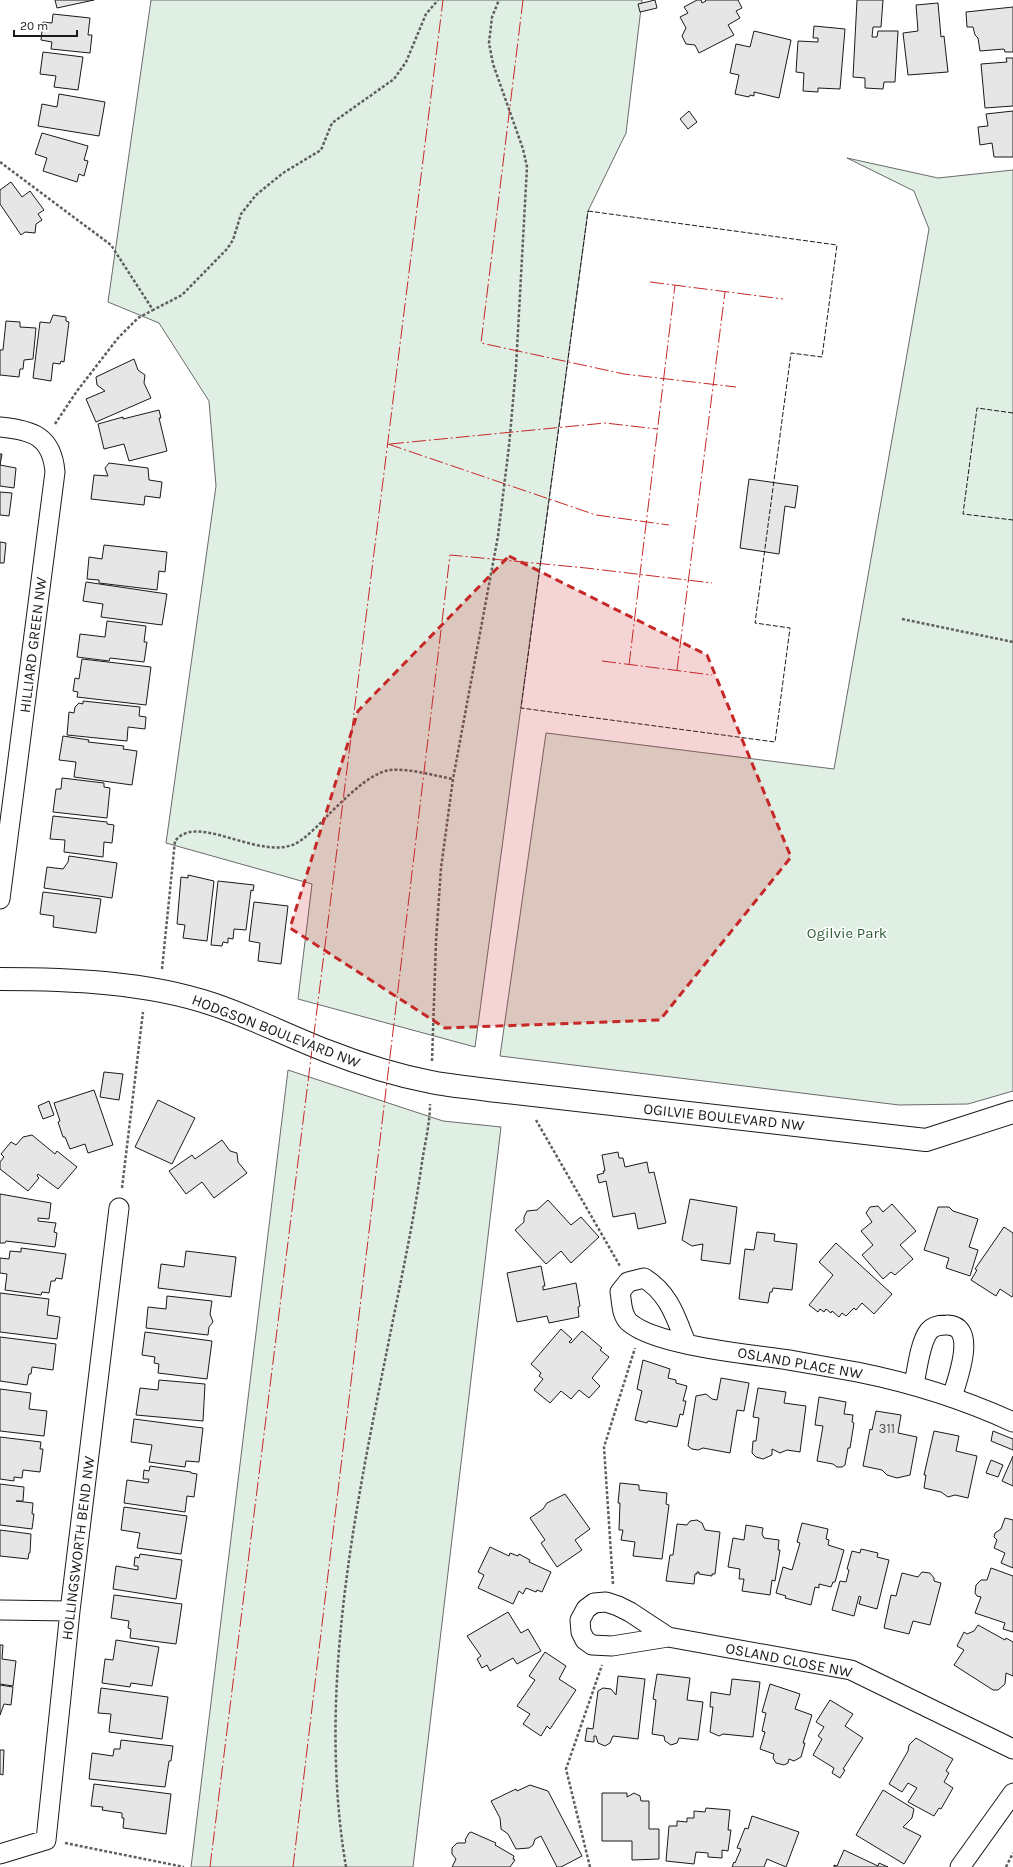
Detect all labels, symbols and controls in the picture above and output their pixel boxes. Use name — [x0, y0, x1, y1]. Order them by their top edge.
scale bar — [14, 12, 77, 38]
text: 20 m — [20, 19, 48, 33]
street label: HILLIARD GREEN NW — [16, 575, 50, 714]
park label: Ogilvie Park — [807, 924, 887, 942]
street label: HODGSON BOULEVARD NW — [189, 991, 363, 1072]
street label: OGILVIE BOULEVARD NW — [643, 1100, 806, 1134]
street label: OSLAND PLACE NW — [736, 1343, 865, 1383]
house number: 311 — [879, 1421, 895, 1436]
street label: HOLLINGSWORTH BEND NW — [58, 1454, 98, 1641]
street label: OSLAND CLOSE NW — [724, 1639, 854, 1681]

